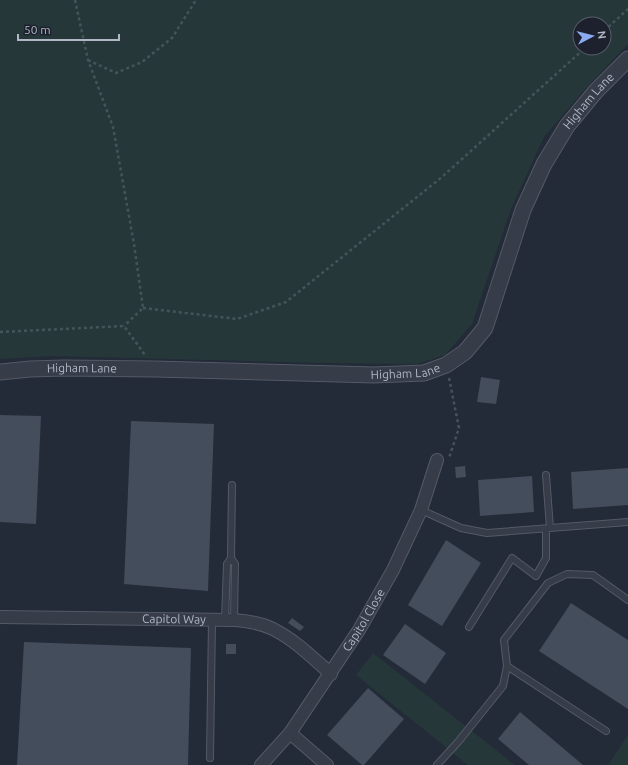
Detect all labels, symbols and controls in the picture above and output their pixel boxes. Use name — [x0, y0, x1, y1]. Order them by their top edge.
scale bar — [18, 16, 119, 42]
north arrow — [572, 16, 612, 56]
text: 50 m — [24, 23, 51, 36]
text: N — [595, 30, 608, 40]
street label: Higham Lane — [560, 70, 616, 131]
street label: Higham Lane — [47, 361, 117, 375]
street label: Higham Lane — [370, 361, 442, 381]
street label: Capitol Close — [340, 586, 387, 654]
street label: Capitol Way — [142, 612, 206, 626]

